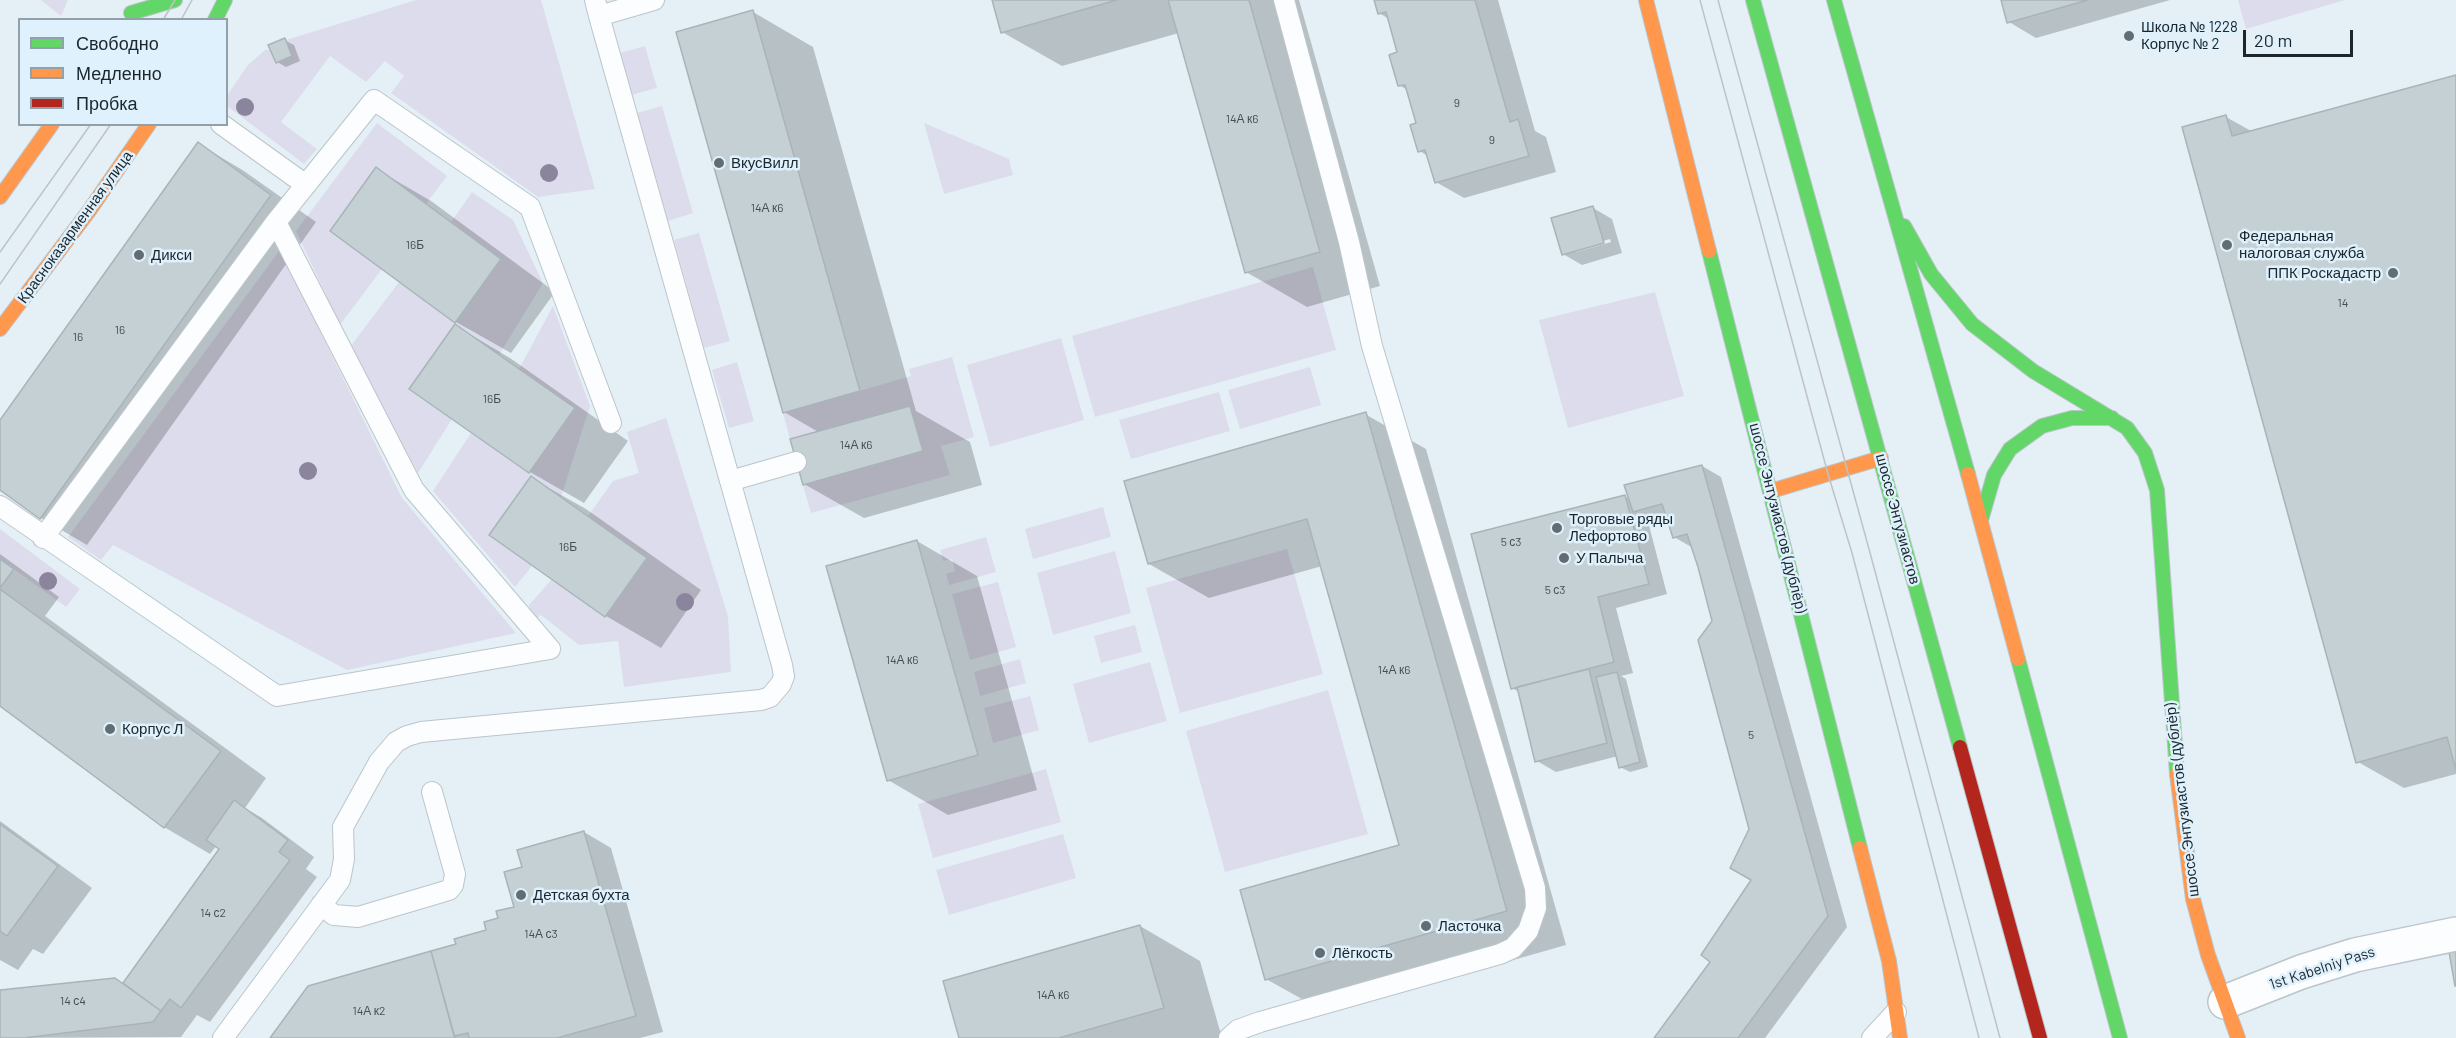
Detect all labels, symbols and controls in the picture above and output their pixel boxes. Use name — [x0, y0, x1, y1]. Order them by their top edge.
legend — [18, 18, 228, 126]
place label: Школа № 1228 Корпус № 2 — [2141, 18, 2238, 53]
scale bar — [2246, 18, 2356, 56]
marker: Школа № 1228 Корпус № 2 — [2122, 29, 2136, 43]
text: 20 m — [2254, 29, 2292, 51]
text: Свободно — [76, 32, 159, 54]
text: Медленно — [76, 62, 162, 84]
text: Пробка — [76, 92, 138, 114]
house number: 9 — [1454, 96, 1460, 110]
house number: 14А к6 — [1226, 112, 1258, 126]
house number: 9 — [1489, 133, 1495, 147]
street label: Красноказарменная улица — [14, 147, 136, 307]
place label: ВкусВилл — [731, 154, 798, 172]
marker: ВкусВилл — [712, 156, 726, 170]
house number: 14А к6 — [751, 201, 783, 215]
place label: Федеральная налоговая служба — [2239, 227, 2364, 262]
house number: 16Б — [406, 238, 424, 252]
marker: Федеральная налоговая служба — [2220, 238, 2234, 252]
place label: Дикси — [151, 246, 192, 264]
marker: Дикси — [132, 248, 146, 262]
place label: ППК Роскадастр — [2267, 264, 2381, 282]
marker: ППК Роскадастр — [2386, 266, 2400, 280]
house number: 14 — [2338, 296, 2348, 310]
house number: 16 — [115, 323, 125, 337]
house number: 16 — [73, 330, 83, 344]
house number: 16Б — [483, 392, 501, 406]
street label: шоссе Энтузиастов (дублёр) — [1746, 421, 1810, 615]
house number: 14А к6 — [840, 438, 872, 452]
street label: шоссе Энтузиастов — [1872, 452, 1924, 586]
place label: Торговые ряды Лефортово — [1569, 510, 1673, 545]
marker: Торговые ряды Лефортово — [1550, 521, 1564, 535]
house number: 5 с3 — [1501, 535, 1521, 549]
house number: 16Б — [559, 540, 577, 554]
place label: У Палыча — [1576, 549, 1643, 567]
marker: У Палыча — [1557, 551, 1571, 565]
house number: 5 с3 — [1545, 583, 1565, 597]
house number: 14А к6 — [886, 653, 918, 667]
house number: 14А к6 — [1378, 663, 1410, 677]
street label: шоссе Энтузиастов (дублёр) — [2161, 702, 2203, 898]
place label: Корпус Л — [122, 720, 183, 738]
marker: Корпус Л — [103, 722, 117, 736]
house number: 5 — [1748, 728, 1754, 742]
place label: Детская бухта — [533, 886, 630, 904]
marker: Детская бухта — [514, 888, 528, 902]
house number: 14 с2 — [200, 906, 226, 920]
place label: Ласточка — [1438, 917, 1501, 935]
marker: Ласточка — [1419, 919, 1433, 933]
house number: 14А с3 — [524, 927, 558, 941]
street label: 1st Kabelniy Pass — [2267, 942, 2377, 994]
place label: Лёгкость — [1332, 944, 1393, 962]
marker: Лёгкость — [1313, 946, 1327, 960]
house number: 14А к6 — [1037, 988, 1069, 1002]
house number: 14 с4 — [60, 994, 86, 1008]
house number: 14А к2 — [353, 1004, 385, 1018]

